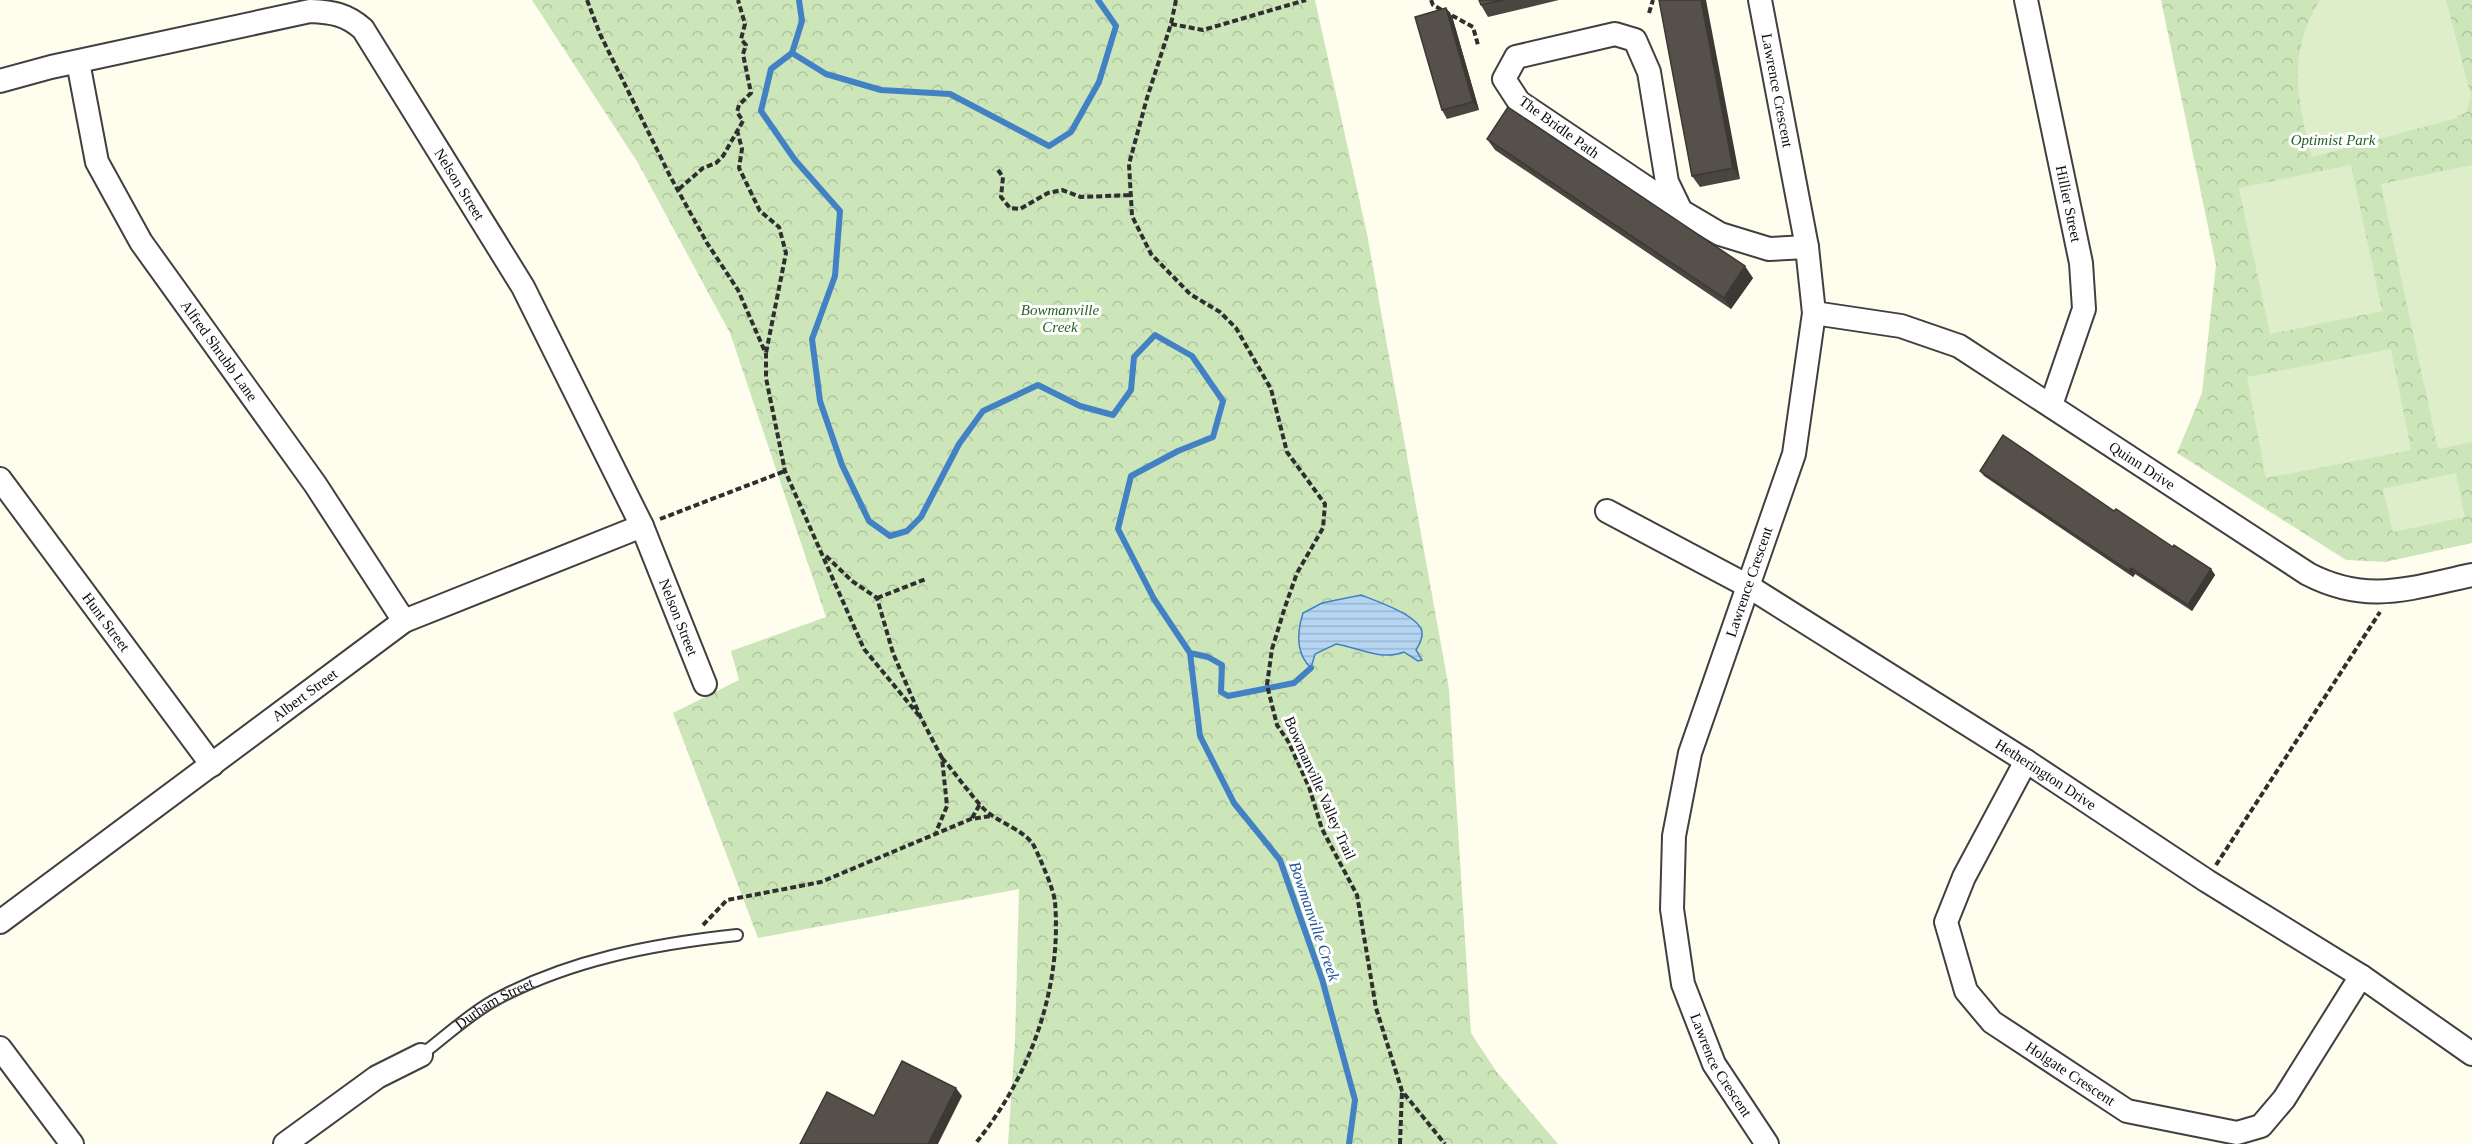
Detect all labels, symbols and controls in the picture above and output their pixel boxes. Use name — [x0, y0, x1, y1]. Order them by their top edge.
street label: Lawrence Crescent — [1759, 32, 1796, 149]
street label: The Bridle Path — [1516, 93, 1603, 162]
park label: Optimist Park — [2291, 132, 2376, 148]
street label: Nelson Street — [431, 146, 488, 224]
street label: Hillier Street — [2053, 164, 2085, 244]
street label: Alfred Shrubb Lane — [178, 297, 261, 404]
park label: Bowmanville Creek — [1021, 302, 1099, 335]
street label: Quinn Drive — [2106, 438, 2178, 493]
street label: Lawrence Crescent — [1723, 524, 1776, 639]
street label: Nelson Street — [656, 576, 701, 659]
street label: Hunt Street — [79, 590, 133, 655]
street label: Albert Street — [269, 665, 341, 724]
street label: Bowmanville Valley Trail — [1281, 714, 1359, 862]
street label: Hetherington Drive — [1992, 736, 2099, 813]
water label: Bowmanville Creek — [1286, 859, 1343, 984]
street label: Durham Street — [452, 974, 536, 1033]
street label: Lawrence Crescent — [1687, 1011, 1755, 1121]
street label: Holgate Crescent — [2022, 1038, 2119, 1109]

